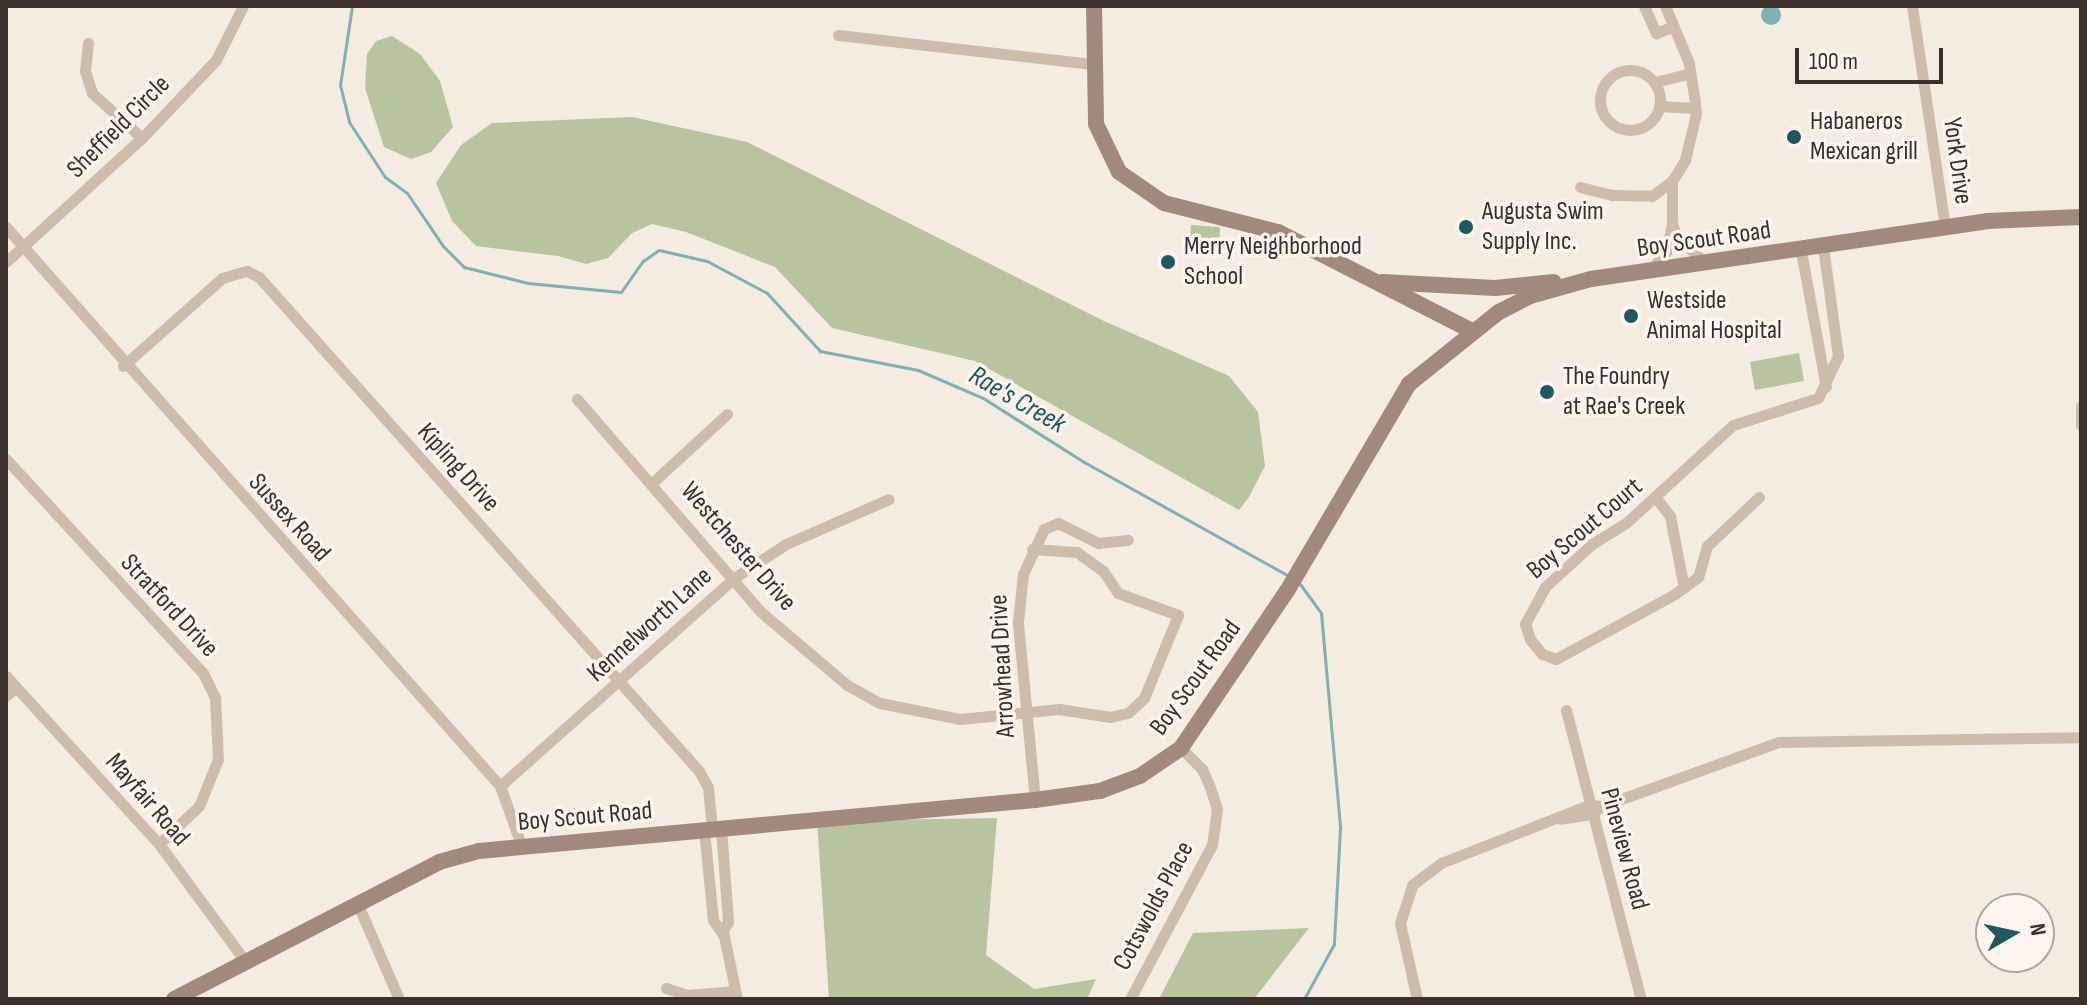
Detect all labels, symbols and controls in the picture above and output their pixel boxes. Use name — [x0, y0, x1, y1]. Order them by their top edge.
scale bar — [1799, 32, 1947, 82]
text: 100 m — [1809, 47, 1858, 76]
street label: Sheffield Circle — [61, 69, 177, 185]
place label: Habaneros Mexican grill — [1810, 106, 1918, 168]
street label: York Drive — [1935, 116, 1979, 206]
marker: Habaneros Mexican grill — [1785, 128, 1803, 146]
place label: Augusta Swim Supply Inc. — [1482, 196, 1604, 258]
street label: Boy Scout Road — [1635, 215, 1773, 265]
marker: Augusta Swim Supply Inc. — [1457, 218, 1475, 236]
place label: Merry Neighborhood School — [1184, 231, 1362, 292]
marker: Merry Neighborhood School — [1159, 253, 1177, 271]
place label: Westside Animal Hospital — [1647, 285, 1782, 346]
marker: Westside Animal Hospital — [1622, 307, 1640, 325]
water label: Rae's Creek — [963, 359, 1071, 441]
place label: The Foundry at Rae's Creek — [1563, 361, 1685, 422]
marker: The Foundry at Rae's Creek — [1538, 383, 1556, 401]
street label: Kipling Drive — [410, 417, 506, 519]
street label: Sussex Road — [241, 467, 337, 569]
street label: Boy Scout Court — [1521, 472, 1649, 586]
street label: Westchester Drive — [674, 476, 802, 618]
street label: Stratford Drive — [114, 548, 224, 664]
street label: Kennelworth Lane — [581, 561, 719, 689]
street label: Arrowhead Drive — [984, 594, 1022, 738]
street label: Boy Scout Road — [1144, 614, 1248, 742]
street label: Mayfair Road — [98, 747, 196, 853]
street label: Pineview Road — [1593, 785, 1655, 913]
street label: Boy Scout Road — [517, 796, 653, 838]
street label: Cotswolds Place — [1107, 836, 1201, 976]
north arrow — [1975, 893, 2055, 973]
text: N — [2023, 922, 2051, 937]

